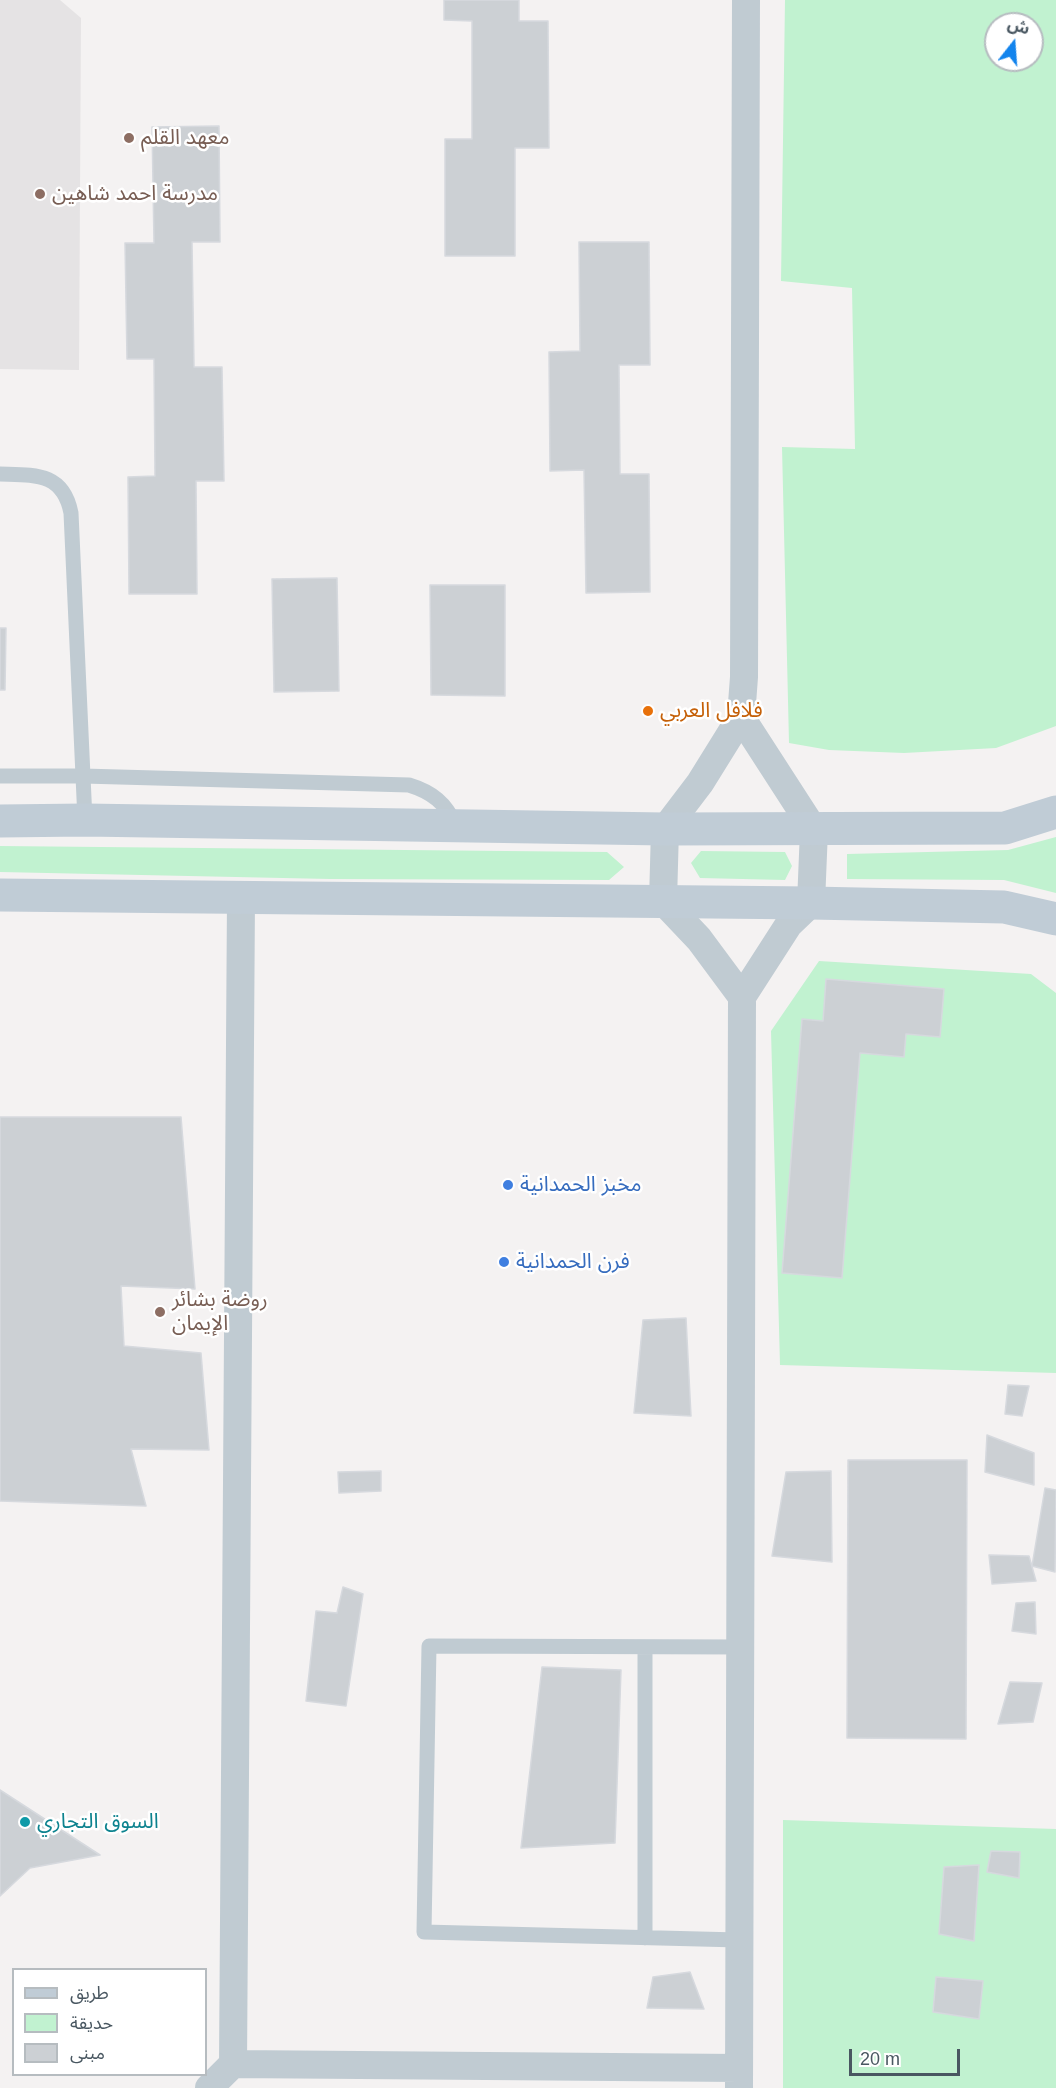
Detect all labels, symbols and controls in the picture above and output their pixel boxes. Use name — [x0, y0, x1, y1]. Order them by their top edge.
north arrow — [984, 12, 1044, 72]
text: ش — [1006, 15, 1032, 38]
place label: معهد القلم — [141, 125, 230, 151]
marker: معهد القلم — [122, 131, 136, 145]
place label: مدرسة احمد شاهين — [52, 181, 218, 207]
marker: مدرسة احمد شاهين — [33, 187, 47, 201]
place label: فلافل العربي — [660, 698, 763, 724]
marker: فلافل العربي — [641, 704, 655, 718]
place label: مخبز الحمدانية — [520, 1172, 642, 1198]
marker: مخبز الحمدانية — [501, 1178, 515, 1192]
place label: فرن الحمدانية — [516, 1249, 630, 1275]
marker: فرن الحمدانية — [497, 1255, 511, 1269]
place label: روضة بشائر الإيمان — [172, 1287, 268, 1337]
marker: روضة بشائر الإيمان — [153, 1305, 167, 1319]
place label: السوق التجاري — [37, 1809, 159, 1835]
marker: السوق التجاري — [18, 1815, 32, 1829]
legend — [12, 1968, 207, 2076]
text: طريق — [70, 1983, 109, 2003]
text: حديقة — [70, 2013, 113, 2033]
scale bar — [852, 2037, 963, 2075]
text: مبنى — [70, 2043, 105, 2063]
text: 20 m — [860, 2049, 900, 2069]

